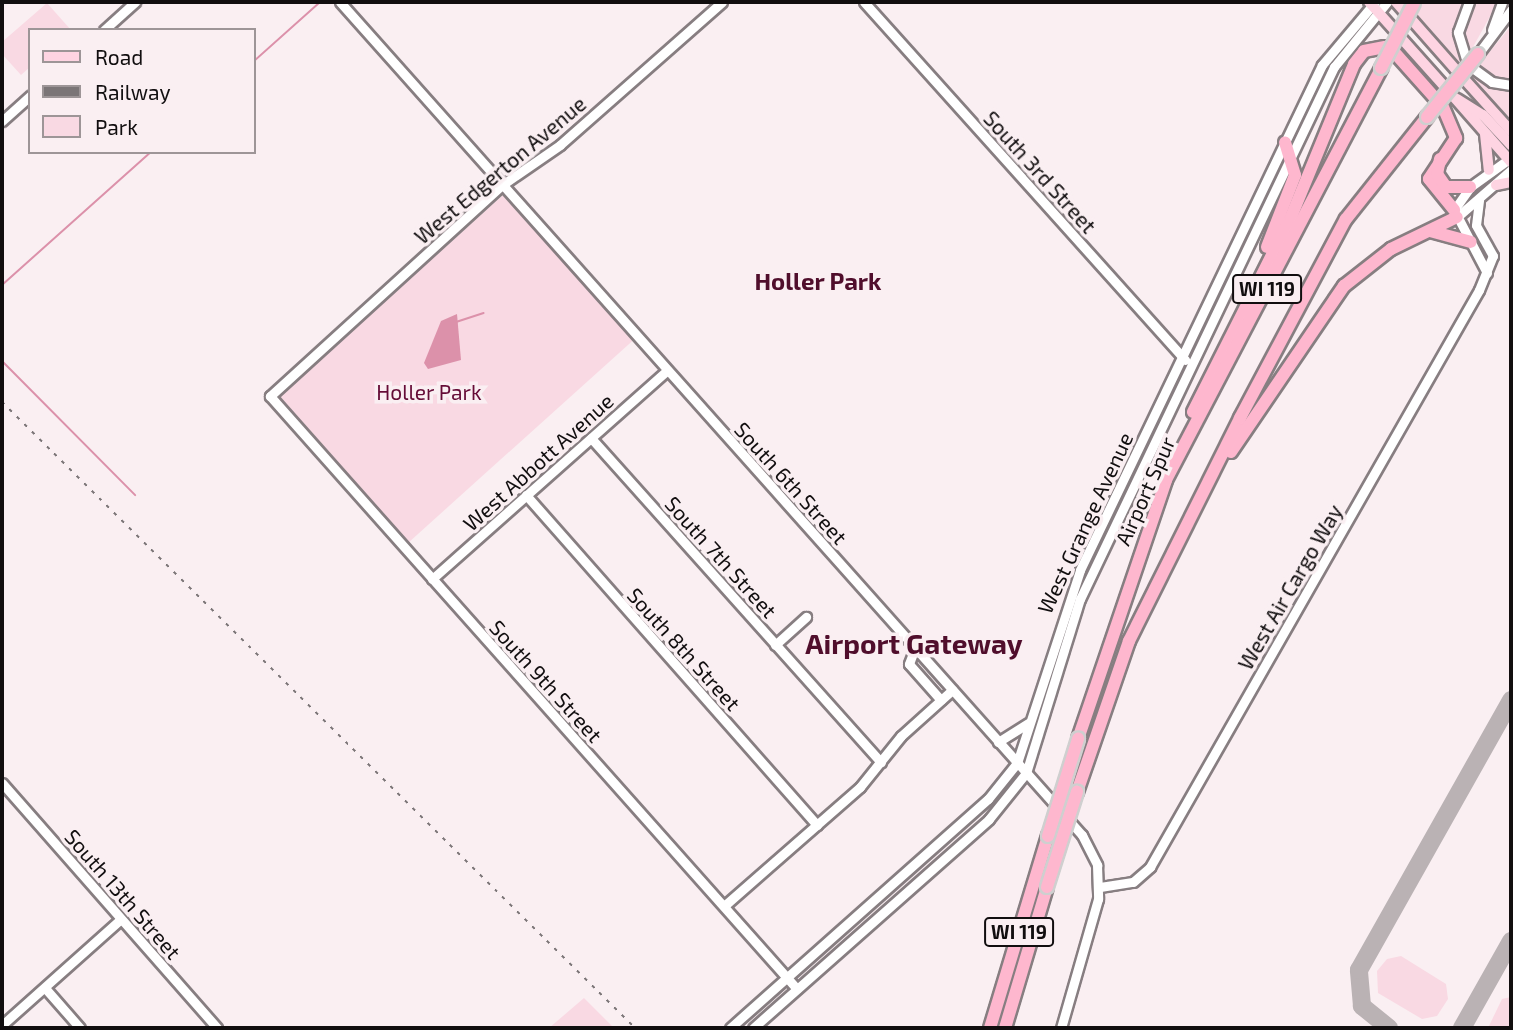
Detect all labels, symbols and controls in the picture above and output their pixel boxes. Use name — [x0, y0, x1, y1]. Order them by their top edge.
legend — [28, 28, 256, 154]
text: Road — [95, 44, 143, 69]
text: Railway — [95, 79, 171, 104]
street label: West Edgerton Avenue — [409, 91, 591, 249]
street label: South 3rd Street — [979, 106, 1101, 238]
text: Park — [95, 114, 138, 139]
district label: Holler Park — [754, 267, 882, 295]
road number: WI 119 — [1232, 274, 1302, 304]
park label: Holler Park — [376, 379, 482, 405]
street label: West Abbott Avenue — [457, 388, 619, 536]
street label: South 6th Street — [730, 417, 852, 549]
street label: West Grange Avenue — [1032, 428, 1138, 618]
street label: Airport Spur — [1110, 433, 1180, 549]
street label: South 7th Street — [660, 491, 782, 623]
street label: West Air Cargo Way — [1232, 499, 1348, 675]
street label: South 8th Street — [622, 582, 746, 716]
street label: South 9th Street — [485, 615, 607, 747]
district label: Airport Gateway — [805, 626, 1023, 660]
street label: South 13th Street — [60, 824, 186, 964]
road number: WI 119 — [984, 916, 1054, 948]

